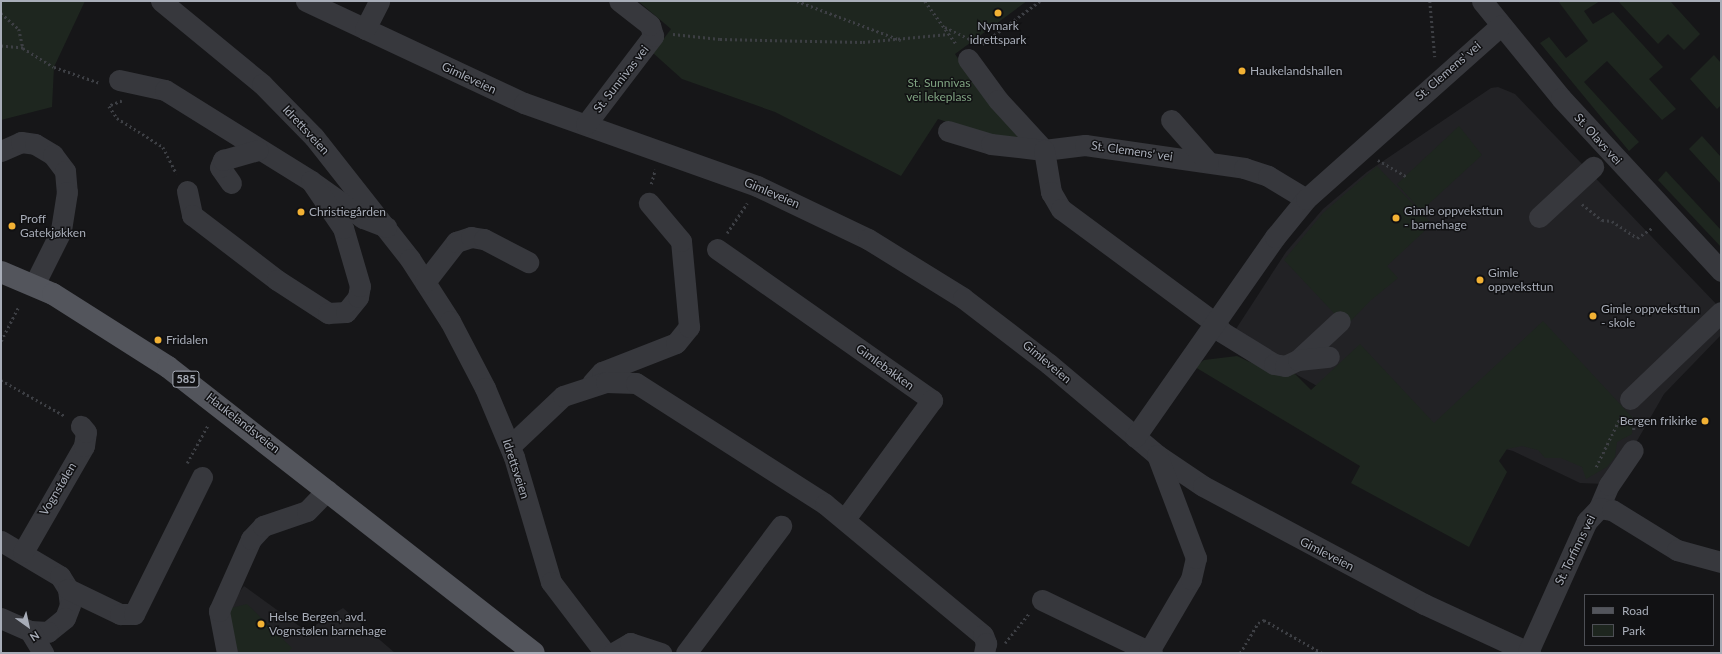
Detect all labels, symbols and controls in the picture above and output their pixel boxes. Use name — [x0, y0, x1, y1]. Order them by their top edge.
marker: Nymark idrettspark — [993, 8, 1003, 18]
place label: Nymark idrettspark — [970, 19, 1026, 47]
street label: St. Clemens' vei — [1412, 39, 1484, 103]
street label: St. Sunnivas vei — [590, 43, 652, 115]
street label: Gimleveien — [439, 59, 499, 97]
place label: Haukelandshallen — [1250, 64, 1342, 78]
marker: Haukelandshallen — [1237, 66, 1247, 76]
park label: St. Sunnivas vei lekeplass — [906, 76, 972, 104]
street label: Idrettsveien — [280, 102, 332, 158]
street label: St. Olavs vei — [1571, 110, 1625, 168]
street label: St. Clemens' vei — [1090, 138, 1174, 164]
street label: Gimleveien — [742, 175, 802, 211]
place label: Gimle oppveksttun - barnehage — [1404, 204, 1503, 232]
place label: Christiegården — [309, 205, 386, 219]
marker: Christiegården — [296, 207, 306, 217]
place label: Proff Gatekjøkken — [20, 212, 86, 240]
marker: Gimle oppveksttun - barnehage — [1391, 213, 1401, 223]
marker: Proff Gatekjøkken — [7, 221, 17, 231]
place label: Gimle oppveksttun — [1488, 266, 1553, 294]
marker: Gimle oppveksttun — [1475, 275, 1485, 285]
place label: Gimle oppveksttun - skole — [1601, 302, 1700, 330]
marker: Gimle oppveksttun - skole — [1588, 311, 1598, 321]
place label: Fridalen — [166, 333, 208, 347]
marker: Fridalen — [153, 335, 163, 345]
street label: Gimleveien — [1020, 338, 1074, 386]
street label: Gimlebakken — [853, 341, 917, 393]
road number: 585 — [172, 370, 200, 388]
street label: Haukelandsveien — [203, 390, 283, 456]
place label: Bergen frikirke — [1620, 414, 1697, 428]
marker: Bergen frikirke — [1700, 416, 1710, 426]
street label: Idrettsveien — [500, 437, 532, 501]
street label: Vognstølen — [37, 460, 79, 518]
street label: St. Torfinns vei — [1552, 512, 1598, 588]
street label: Gimleveien — [1298, 534, 1356, 574]
legend — [1584, 594, 1714, 646]
text: Road — [1622, 603, 1649, 618]
north arrow — [8, 606, 48, 646]
place label: Helse Bergen, avd. Vognstølen barnehage — [269, 610, 386, 638]
marker: Helse Bergen, avd. Vognstølen barnehage — [256, 619, 266, 629]
text: Park — [1622, 623, 1645, 638]
text: N — [28, 629, 42, 644]

